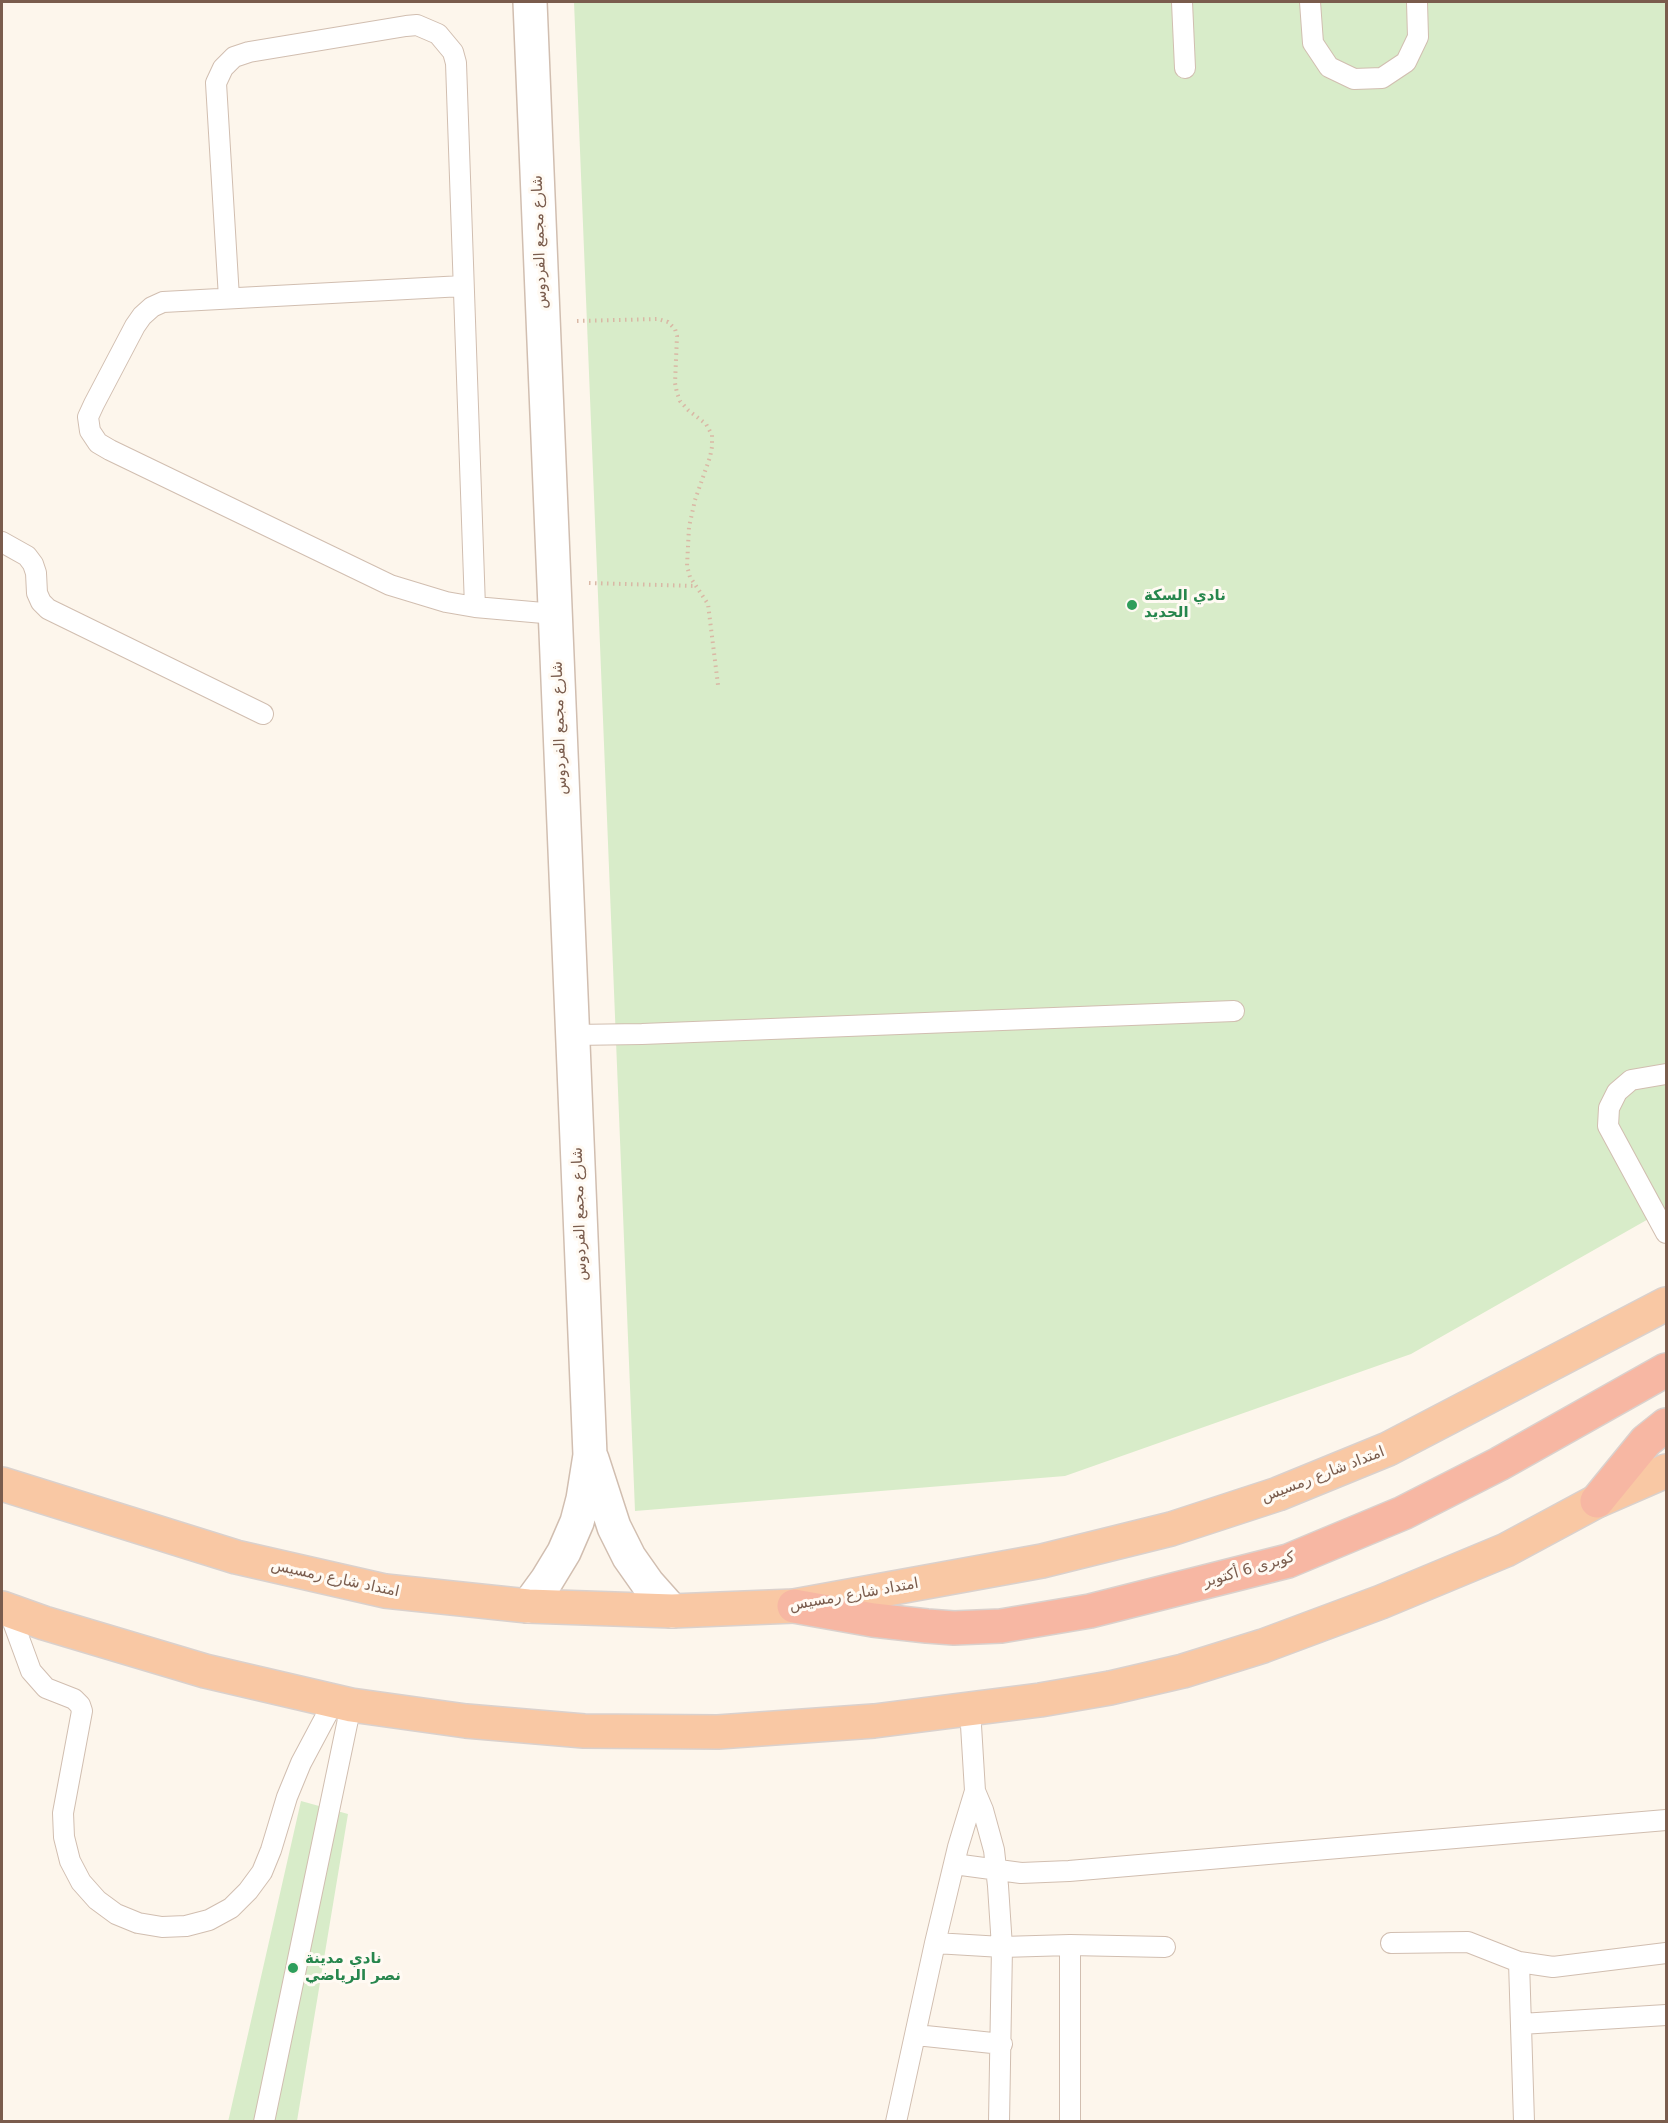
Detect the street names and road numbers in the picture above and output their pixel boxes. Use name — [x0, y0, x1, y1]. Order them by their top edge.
street label: شارع مجمع الفردوس — [529, 175, 551, 309]
street label: شارع مجمع الفردوس — [549, 661, 571, 795]
street label: شارع مجمع الفردوس — [569, 1147, 591, 1281]
street label: امتداد شارع رمسيس — [1259, 1443, 1387, 1507]
street label: كوبرى 6 أكتوبر — [1201, 1548, 1297, 1592]
street label: امتداد شارع رمسيس — [269, 1557, 401, 1601]
street label: امتداد شارع رمسيس — [788, 1575, 920, 1615]

